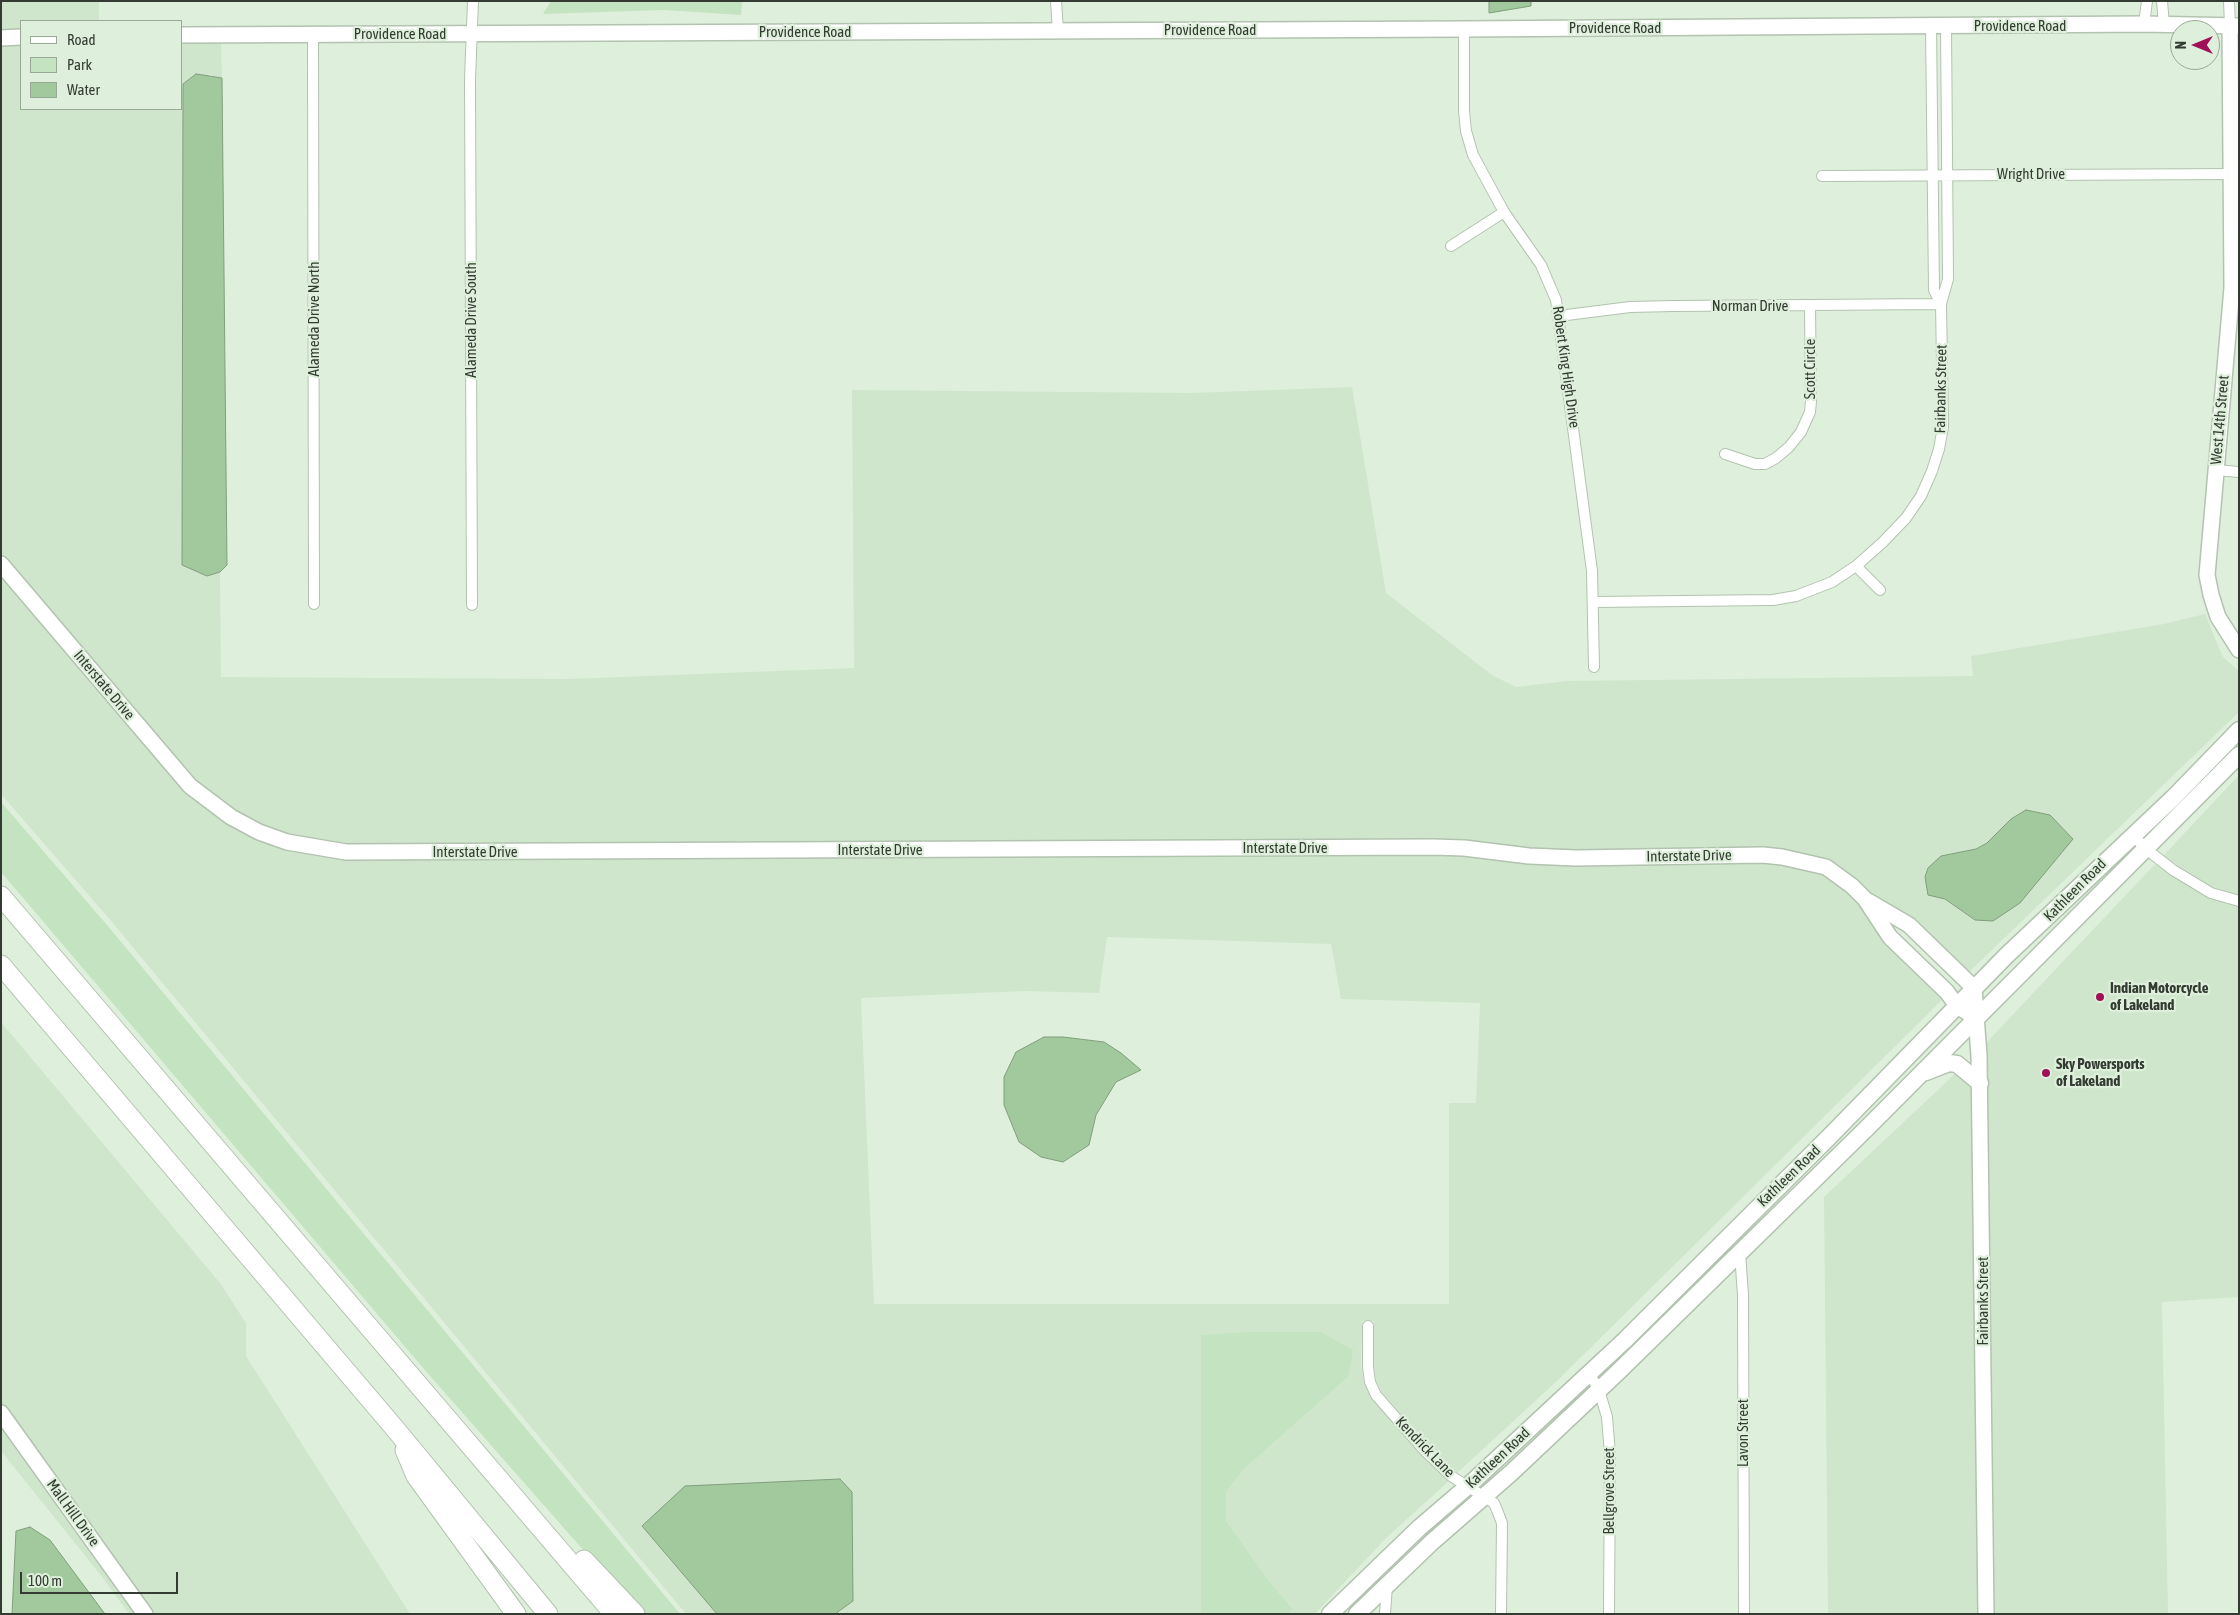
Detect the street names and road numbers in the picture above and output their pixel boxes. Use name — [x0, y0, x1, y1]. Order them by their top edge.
street label: Providence Road — [1974, 17, 2066, 35]
street label: Providence Road — [1569, 19, 1661, 37]
street label: Providence Road — [1164, 21, 1256, 39]
street label: Providence Road — [759, 23, 851, 41]
street label: Providence Road — [354, 25, 446, 43]
street label: Wright Drive — [1997, 165, 2065, 183]
street label: Alameda Drive North — [305, 262, 323, 376]
street label: Alameda Drive South — [462, 262, 480, 378]
street label: Norman Drive — [1712, 297, 1788, 315]
street label: Robert King High Drive — [1549, 305, 1583, 429]
street label: Scott Circle — [1801, 339, 1819, 399]
street label: Fairbanks Street — [1931, 344, 1951, 434]
street label: West 14th Street — [2207, 375, 2233, 465]
street label: Interstate Drive — [70, 647, 138, 723]
street label: Interstate Drive — [1242, 839, 1328, 857]
street label: Interstate Drive — [837, 841, 923, 859]
street label: Interstate Drive — [432, 843, 518, 861]
street label: Interstate Drive — [1646, 846, 1732, 866]
street label: Kathleen Road — [2040, 855, 2110, 925]
street label: Kathleen Road — [1754, 1141, 1824, 1211]
street label: Fairbanks Street — [1974, 1257, 1992, 1345]
street label: Lavon Street — [1734, 1399, 1752, 1467]
street label: Kendrick Lane — [1392, 1413, 1458, 1481]
street label: Kathleen Road — [1462, 1424, 1534, 1492]
street label: Bellgrove Street — [1600, 1447, 1618, 1535]
street label: Mall Hill Drive — [43, 1476, 103, 1550]

